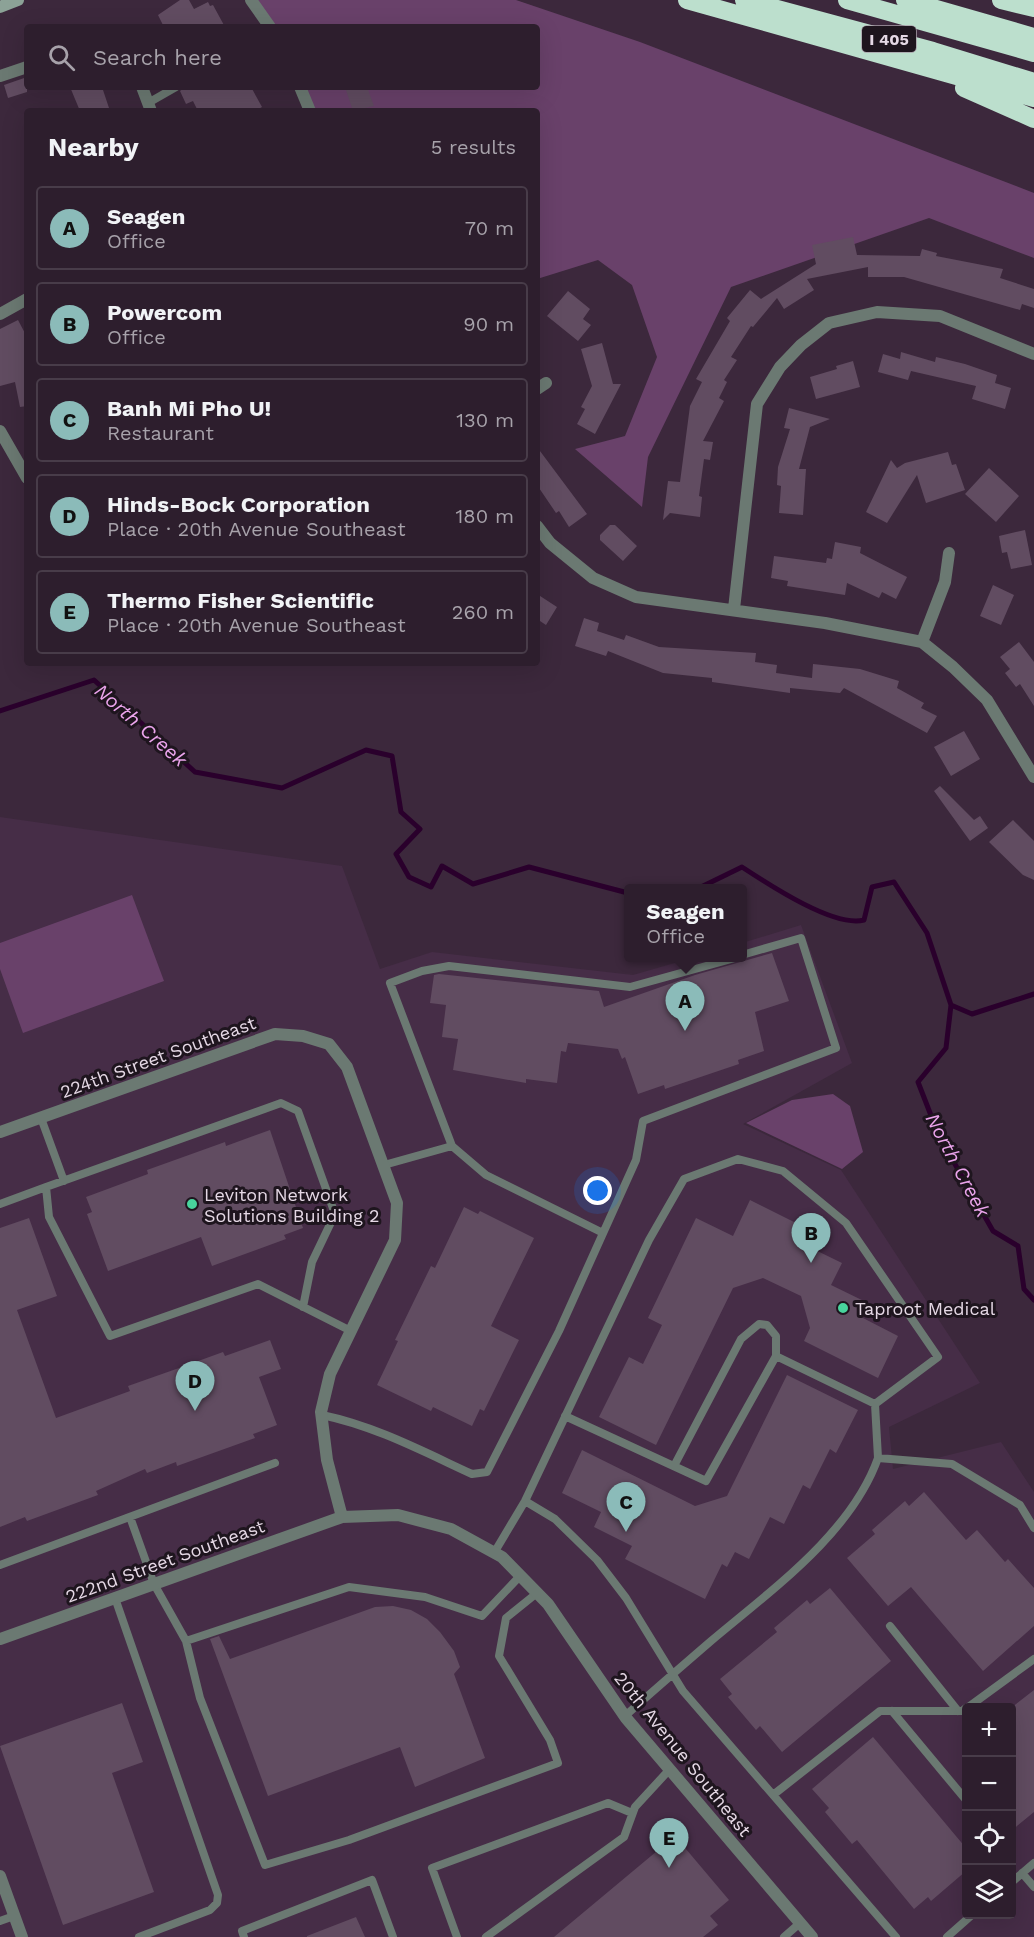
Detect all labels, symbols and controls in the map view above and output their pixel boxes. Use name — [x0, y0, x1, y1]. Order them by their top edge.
search box — [24, 24, 540, 90]
road number: I 405 — [862, 26, 916, 52]
icon: search — [45, 41, 78, 74]
text: Search here — [93, 45, 222, 70]
text: Nearby — [48, 132, 139, 162]
text: 5 results — [431, 135, 516, 159]
text: Seagen — [107, 204, 185, 229]
text: A — [63, 216, 76, 240]
text: 70 m — [465, 216, 514, 240]
text: Office — [107, 229, 166, 253]
text: Powercom — [107, 300, 222, 325]
text: B — [63, 312, 76, 336]
text: 90 m — [463, 312, 514, 336]
text: Office — [107, 325, 166, 349]
text: Banh Mi Pho U! — [107, 396, 271, 421]
text: C — [63, 408, 76, 432]
text: 130 m — [456, 408, 514, 432]
text: Restaurant — [107, 421, 214, 445]
text: Hinds-Bock Corporation — [107, 492, 370, 517]
text: D — [62, 504, 77, 528]
text: 180 m — [456, 504, 514, 528]
text: Place · 20th Avenue Southeast — [107, 517, 406, 541]
text: Thermo Fisher Scientific — [107, 588, 374, 613]
text: E — [63, 600, 76, 624]
text: 260 m — [452, 600, 514, 624]
text: Place · 20th Avenue Southeast — [107, 613, 406, 637]
water label: North Creek — [90, 678, 193, 772]
popup — [624, 884, 747, 962]
text: Seagen — [646, 899, 725, 924]
text: Office — [646, 924, 705, 948]
pin: A — [666, 982, 704, 1031]
street label: 224th Street Southeast — [57, 1012, 259, 1102]
water label: North Creek — [920, 1109, 996, 1222]
your location — [583, 1176, 612, 1205]
place label: Leviton Network Solutions Building 2 — [204, 1184, 379, 1226]
marker: Leviton Network Solutions Building 2 — [185, 1197, 199, 1211]
pin: B — [792, 1214, 830, 1263]
place label: Taproot Medical — [855, 1298, 996, 1319]
marker: Taproot Medical — [836, 1301, 850, 1315]
pin: D — [176, 1362, 214, 1411]
pin: C — [606, 1482, 646, 1532]
street label: 222nd Street Southeast — [63, 1515, 268, 1607]
street label: 20th Avenue Southeast — [610, 1668, 756, 1841]
map controls — [962, 1703, 1016, 1919]
button: + — [962, 1703, 1016, 1757]
button: − — [962, 1757, 1016, 1811]
button: locate — [962, 1811, 1016, 1865]
pin: E — [650, 1818, 688, 1868]
button: layers — [962, 1865, 1016, 1919]

